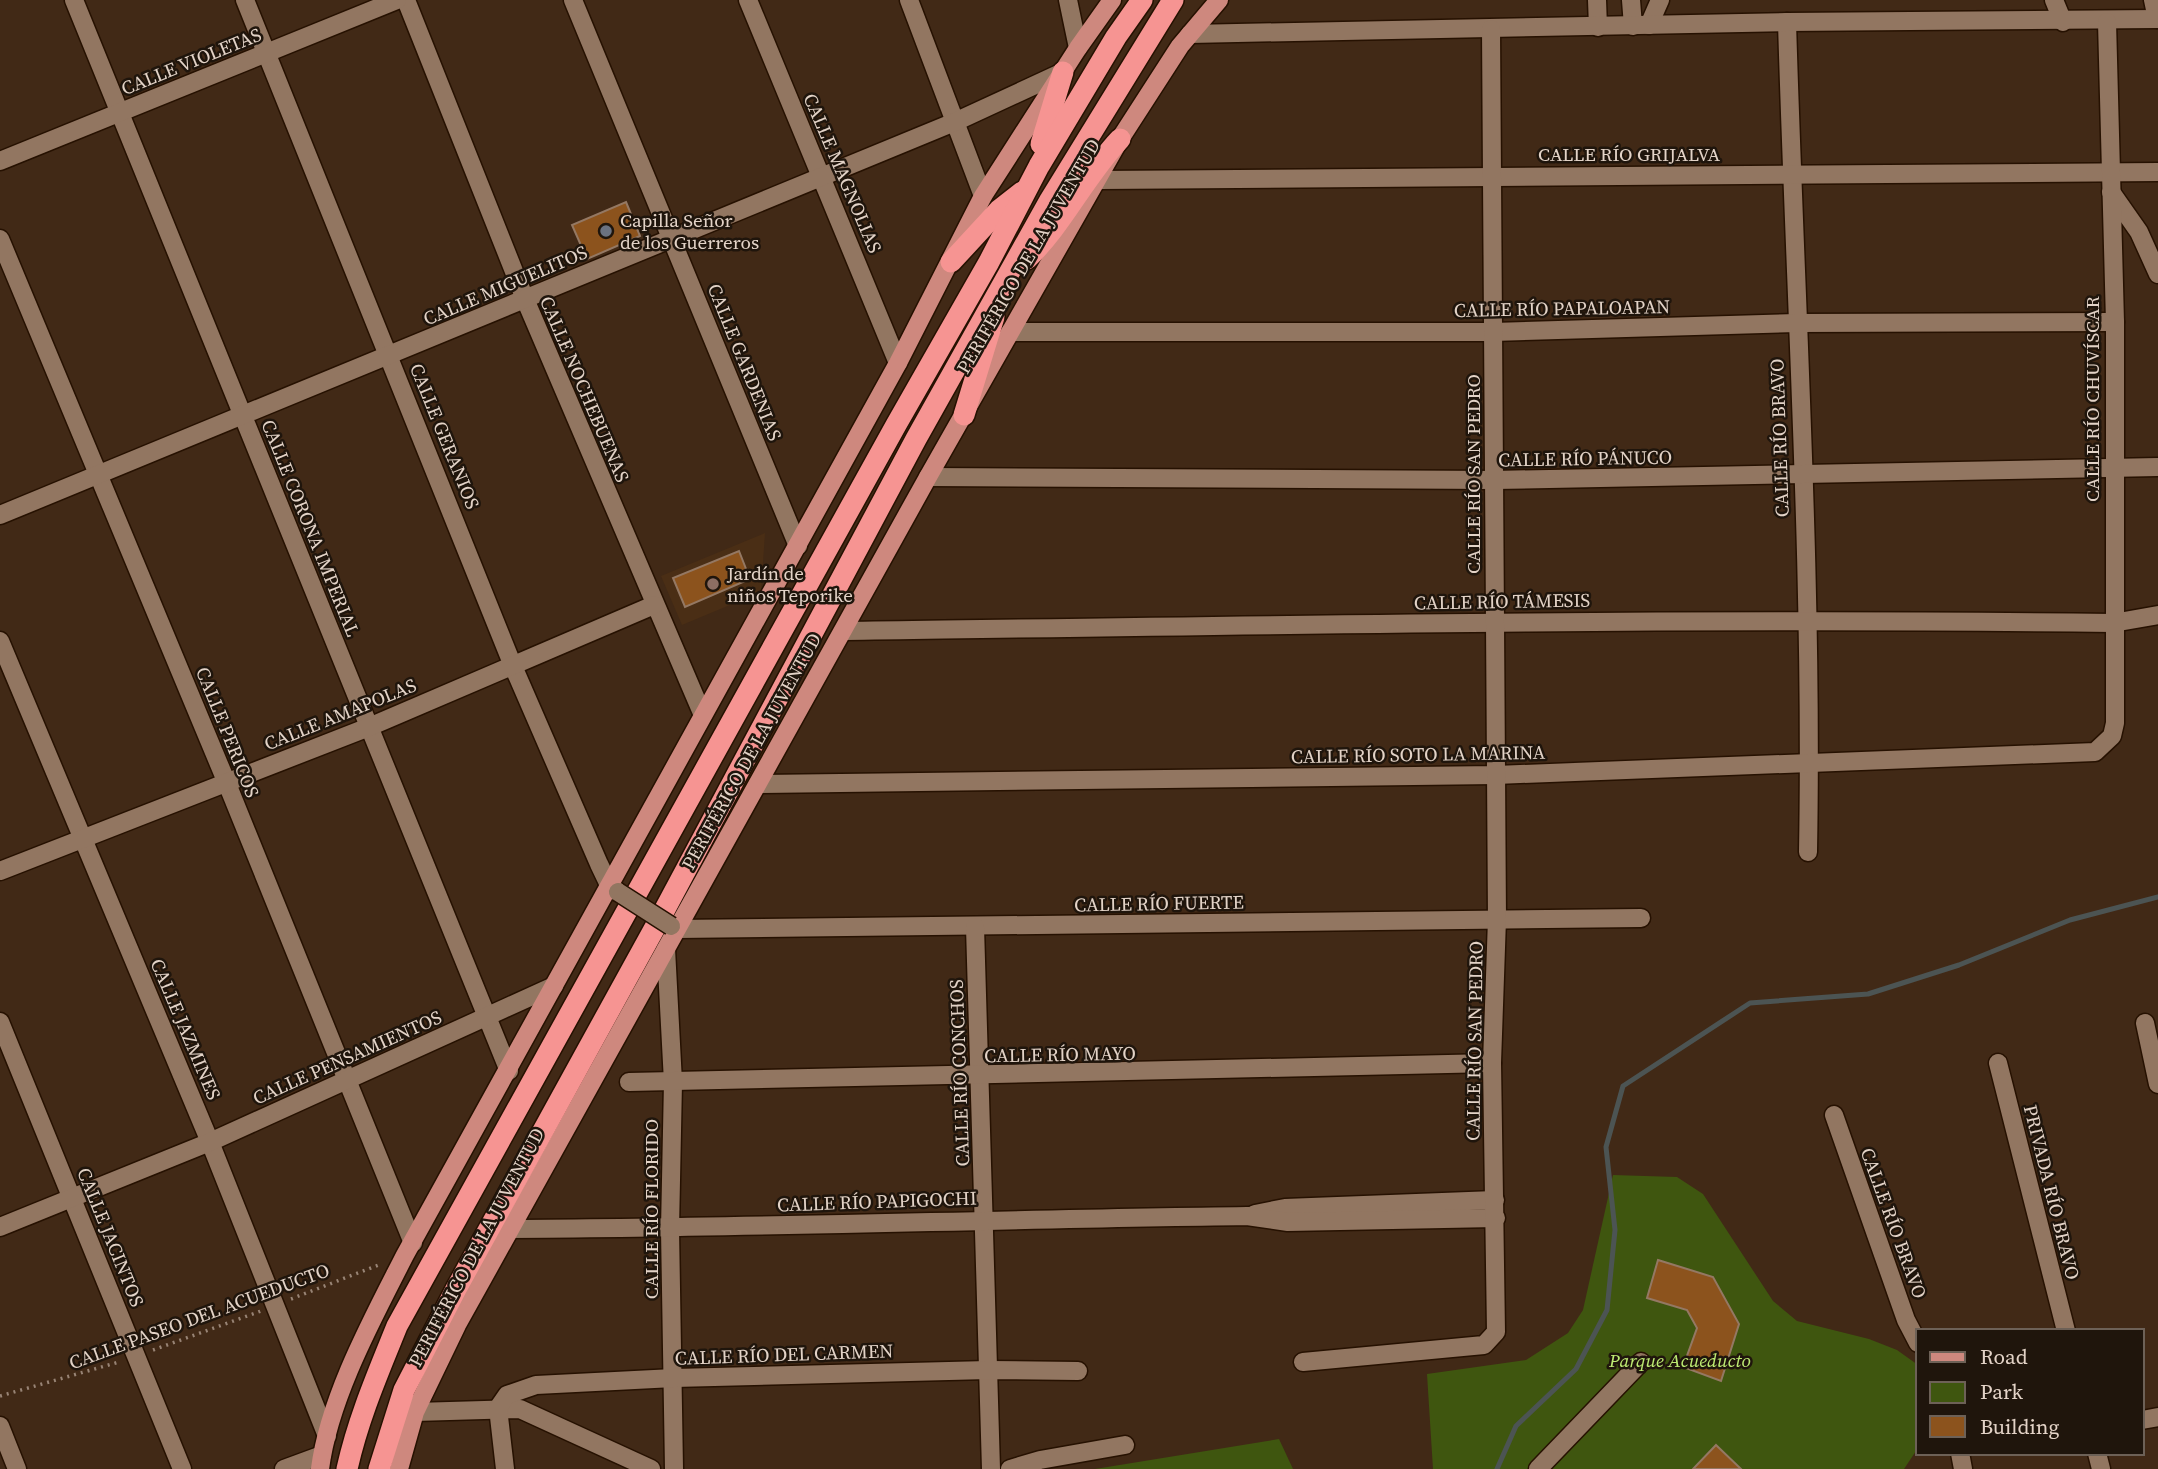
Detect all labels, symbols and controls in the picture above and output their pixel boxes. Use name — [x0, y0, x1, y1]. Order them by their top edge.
street label: CALLE VIOLETAS — [117, 21, 265, 101]
street label: CALLE MAGNOLIAS — [798, 89, 888, 257]
street label: PERIFÉRICO DE LA JUVENTUD — [950, 134, 1106, 378]
street label: CALLE RÍO GRIJALVA — [1538, 141, 1720, 167]
place label: Capilla Señor de los Guerreros — [620, 207, 759, 255]
marker: Capilla Señor de los Guerreros — [598, 223, 614, 239]
street label: CALLE MIGUELITOS — [419, 239, 591, 331]
street label: CALLE GARDENIAS — [702, 280, 788, 444]
street label: CALLE NOCHEBUENAS — [534, 292, 636, 486]
street label: CALLE RÍO PAPALOAPAN — [1454, 293, 1670, 323]
street label: CALLE RÍO CHUVÍSCAR — [2079, 295, 2105, 502]
street label: CALLE RÍO BRAVO — [1763, 358, 1795, 518]
street label: CALLE GERANIOS — [404, 359, 486, 513]
street label: CALLE RÍO SAN PEDRO — [1460, 374, 1486, 574]
street label: CALLE CORONA IMPERIAL — [255, 415, 367, 641]
street label: CALLE RÍO PÁNUCO — [1498, 443, 1672, 473]
place label: Jardín de niños Teporike — [726, 560, 853, 608]
marker: Jardín de niños Teporike — [705, 576, 721, 592]
street label: CALLE RÍO TÁMESIS — [1414, 586, 1590, 616]
street label: PERIFÉRICO DE LA JUVENTUD — [675, 628, 827, 874]
street label: CALLE PERICOS — [190, 663, 266, 801]
street label: CALLE AMAPOLAS — [260, 672, 420, 756]
street label: CALLE RÍO SOTO LA MARINA — [1291, 739, 1546, 769]
street label: CALLE RÍO FUERTE — [1074, 889, 1244, 917]
street label: CALLE RÍO SAN PEDRO — [1459, 941, 1489, 1141]
street label: CALLE JAZMINES — [145, 955, 227, 1103]
street label: CALLE RÍO CONCHOS — [943, 979, 975, 1167]
street label: CALLE PENSAMIENTOS — [248, 1004, 446, 1110]
street label: CALLE RÍO MAYO — [984, 1040, 1136, 1068]
street label: PRIVADA RÍO BRAVO — [2018, 1102, 2086, 1282]
street label: CALLE RÍO FLORIDO — [638, 1119, 664, 1299]
street label: PERIFÉRICO DE LA JUVENTUD — [402, 1123, 550, 1371]
street label: CALLE RÍO BRAVO — [1855, 1144, 1933, 1302]
street label: CALLE JACINTOS — [71, 1164, 151, 1310]
street label: CALLE RÍO PAPIGOCHI — [777, 1185, 977, 1217]
street label: CALLE PASEO DEL ACUEDUCTO — [65, 1257, 333, 1375]
legend — [1916, 1329, 2144, 1455]
street label: CALLE RÍO DEL CARMEN — [674, 1337, 894, 1371]
text: Road — [1980, 1342, 2028, 1371]
park label: Parque Acueducto — [1608, 1347, 1751, 1373]
text: Park — [1980, 1377, 2024, 1406]
text: Building — [1980, 1412, 2059, 1441]

